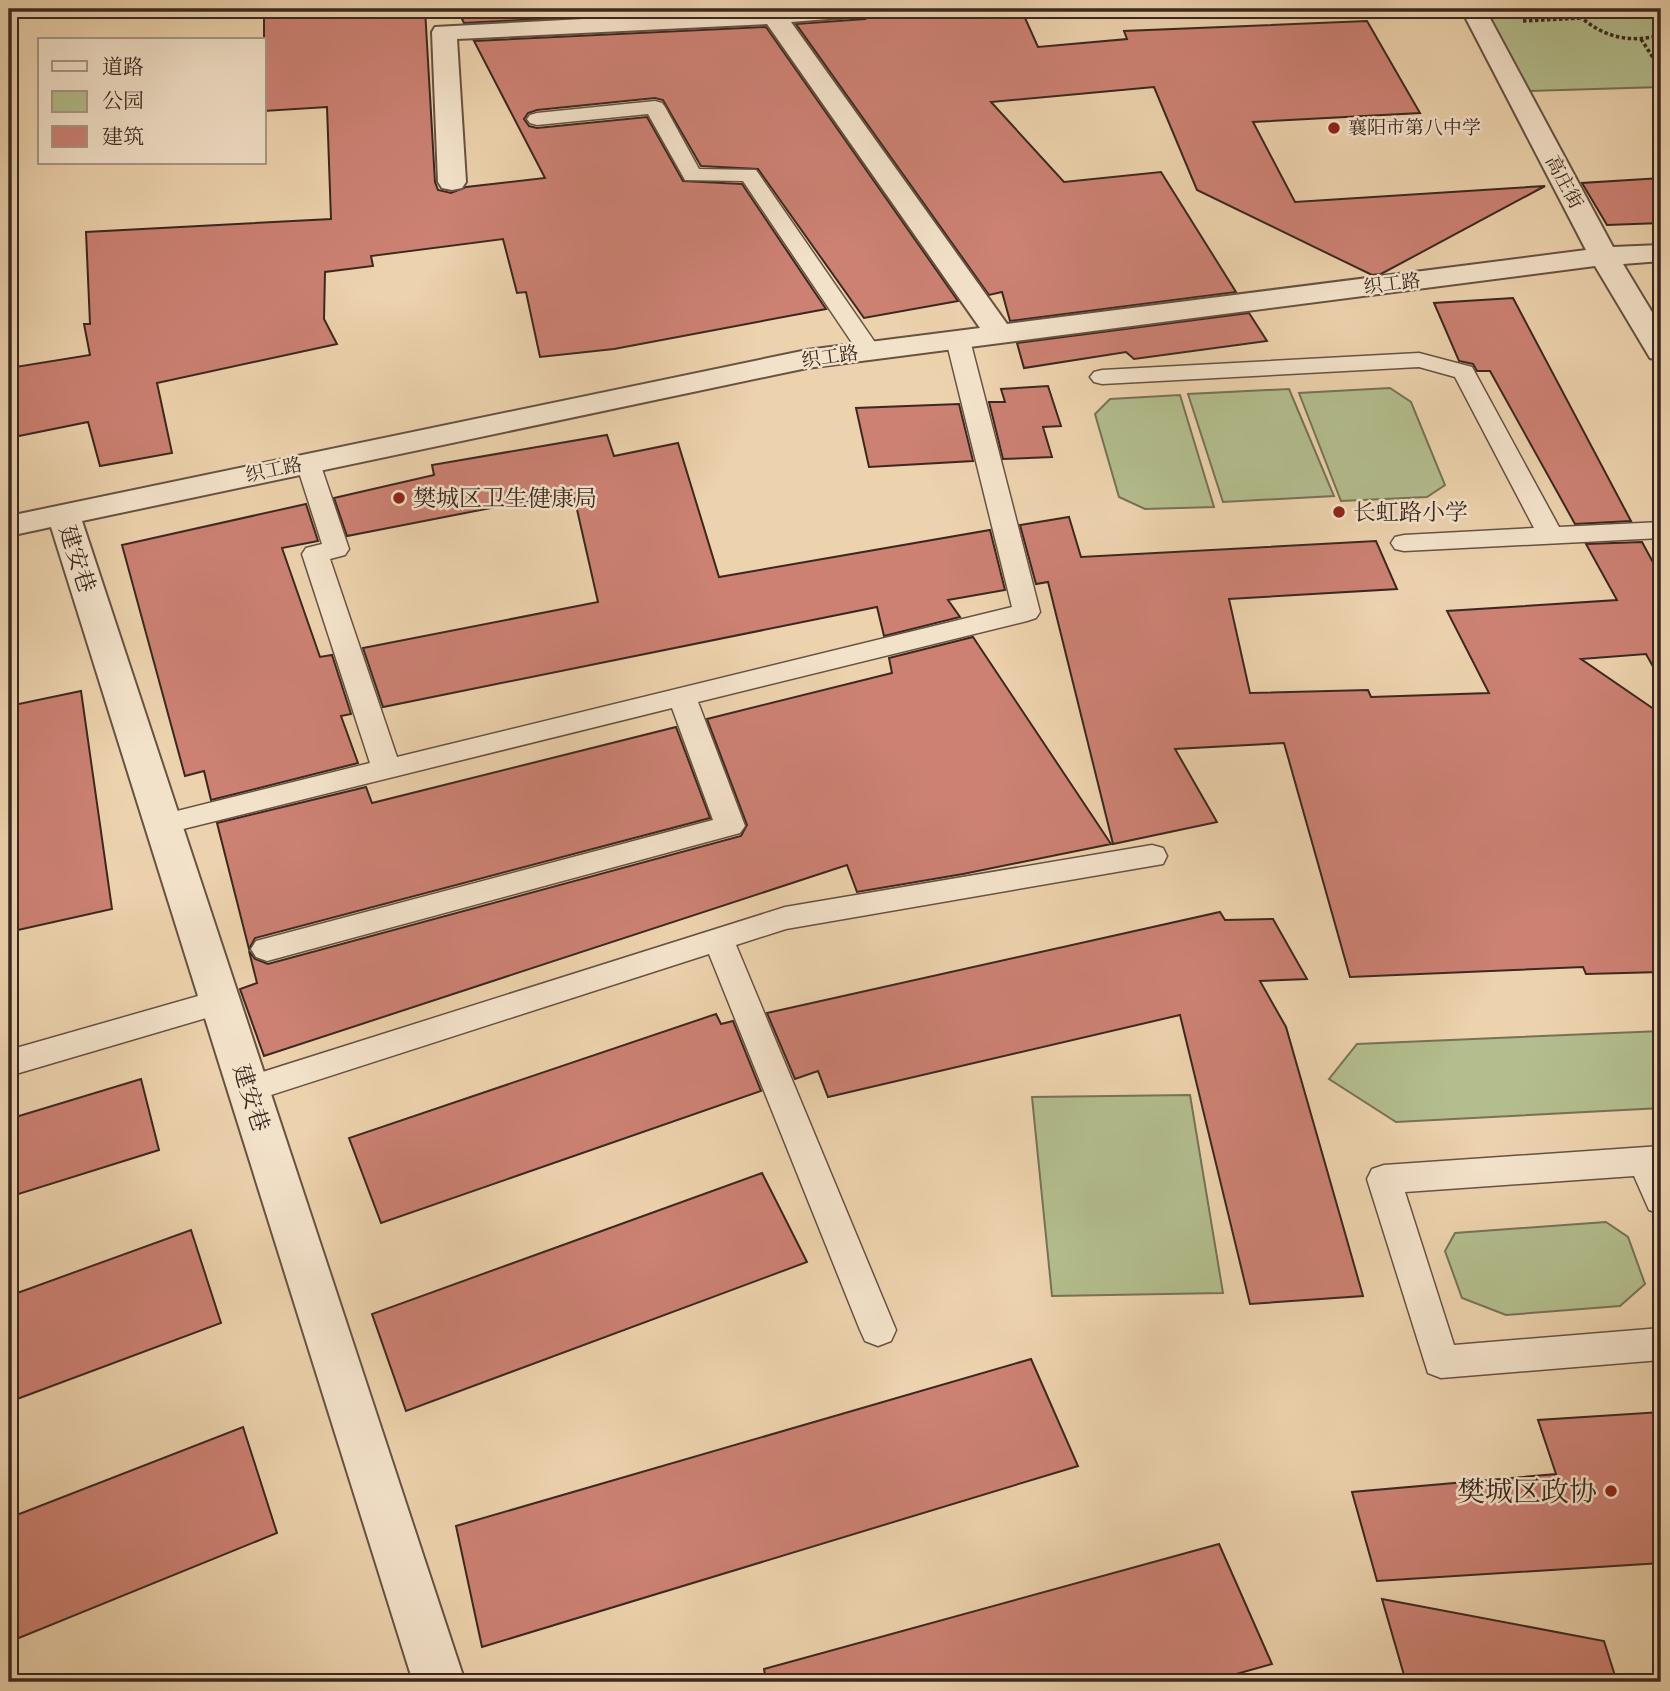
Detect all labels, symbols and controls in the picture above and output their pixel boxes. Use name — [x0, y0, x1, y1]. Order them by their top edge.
legend — [38, 38, 266, 164]
text: 道路 — [102, 55, 144, 79]
text: 公园 — [102, 89, 144, 113]
place label: 襄阳市第八中学 — [1348, 117, 1481, 139]
marker: 襄阳市第八中学 — [1326, 120, 1342, 136]
text: 建筑 — [102, 125, 144, 149]
street label: 高庄街 — [1541, 152, 1587, 212]
street label: 织工路 — [1362, 270, 1422, 298]
street label: 织工路 — [800, 342, 860, 372]
street label: 织工路 — [244, 453, 304, 487]
place label: 樊城区卫生健康局 — [413, 485, 597, 512]
marker: 樊城区卫生健康局 — [391, 490, 407, 506]
place label: 长虹路小学 — [1353, 499, 1468, 526]
marker: 长虹路小学 — [1331, 504, 1347, 520]
street label: 建安巷 — [53, 522, 101, 596]
street label: 建安巷 — [227, 1061, 275, 1135]
place label: 樊城区政协 — [1457, 1475, 1597, 1508]
marker: 樊城区政协 — [1603, 1483, 1619, 1499]

